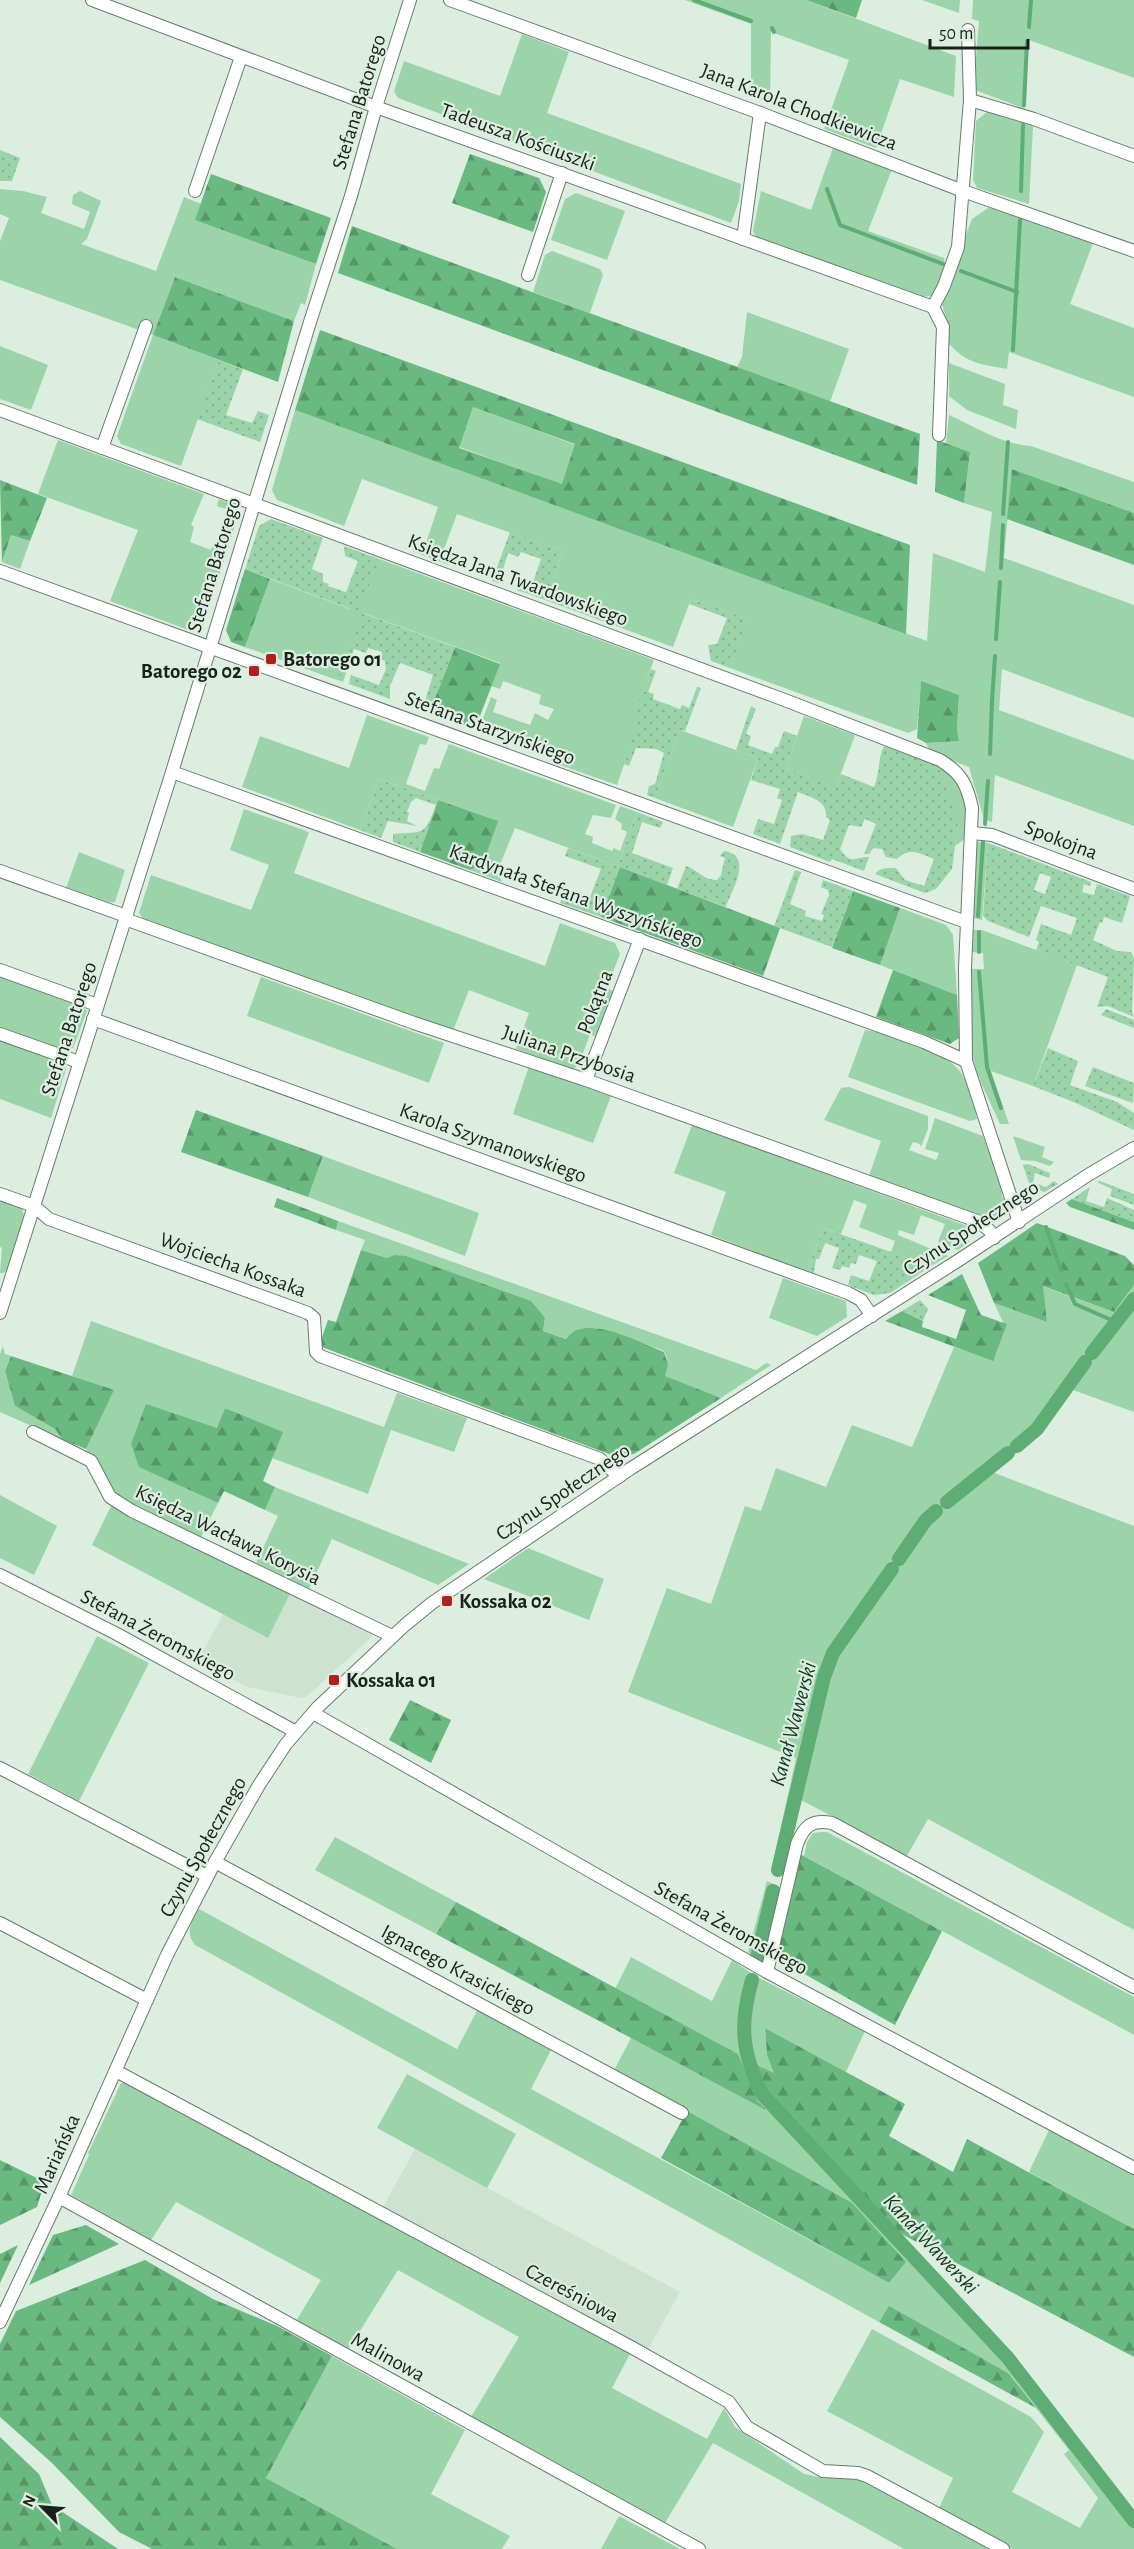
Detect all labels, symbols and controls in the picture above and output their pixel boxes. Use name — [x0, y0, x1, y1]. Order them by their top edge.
scale bar — [930, 12, 1028, 50]
text: 50 m — [939, 25, 973, 43]
street label: Stefana Batorego — [329, 32, 389, 172]
street label: Jana Karola Chodkiewicza — [698, 60, 901, 154]
street label: Tadeusza Kościuszki — [438, 99, 598, 175]
street label: Stefana Batorego — [184, 495, 244, 635]
street label: Księdza Jana Twardowskiego — [405, 530, 631, 630]
place label: Batorego 01 — [283, 649, 382, 670]
marker: Batorego 01 — [264, 652, 278, 666]
place label: Batorego 02 — [141, 661, 242, 682]
marker: Batorego 02 — [247, 664, 261, 678]
street label: Stefana Starzyńskiego — [402, 687, 578, 769]
street label: Spokojna — [1021, 816, 1101, 864]
street label: Kardynała Stefana Wyszyńskiego — [446, 840, 706, 952]
street label: Stefana Batorego — [37, 959, 101, 1099]
street label: Pokątna — [573, 967, 617, 1037]
street label: Juliana Przybosia — [500, 1021, 639, 1087]
street label: Karola Szymanowskiego — [397, 1099, 589, 1187]
street label: Czynu Społecznego — [900, 1177, 1042, 1279]
street label: Wojciecha Kossaka — [157, 1229, 309, 1301]
street label: Czynu Społecznego — [492, 1439, 634, 1545]
street label: Księdza Wacława Korysia — [132, 1481, 324, 1589]
street label: Stefana Żeromskiego — [77, 1584, 239, 1685]
place label: Kossaka 02 — [459, 1591, 552, 1612]
marker: Kossaka 02 — [440, 1594, 454, 1608]
water label: Kanał Wawerski — [766, 1659, 820, 1789]
place label: Kossaka 01 — [346, 1670, 436, 1691]
marker: Kossaka 01 — [327, 1673, 341, 1687]
street label: Czynu Społecznego — [156, 1773, 250, 1921]
street label: Stefana Żeromskiego — [651, 1876, 812, 1979]
street label: Ignacego Krasickiego — [378, 1921, 538, 2019]
street label: Mariańska — [30, 2111, 84, 2197]
water label: Kanał Wawerski — [879, 2190, 983, 2298]
street label: Czereśniowa — [522, 2260, 622, 2326]
street label: Malinowa — [348, 2328, 429, 2386]
north arrow — [12, 2477, 72, 2537]
text: N — [20, 2493, 39, 2510]

